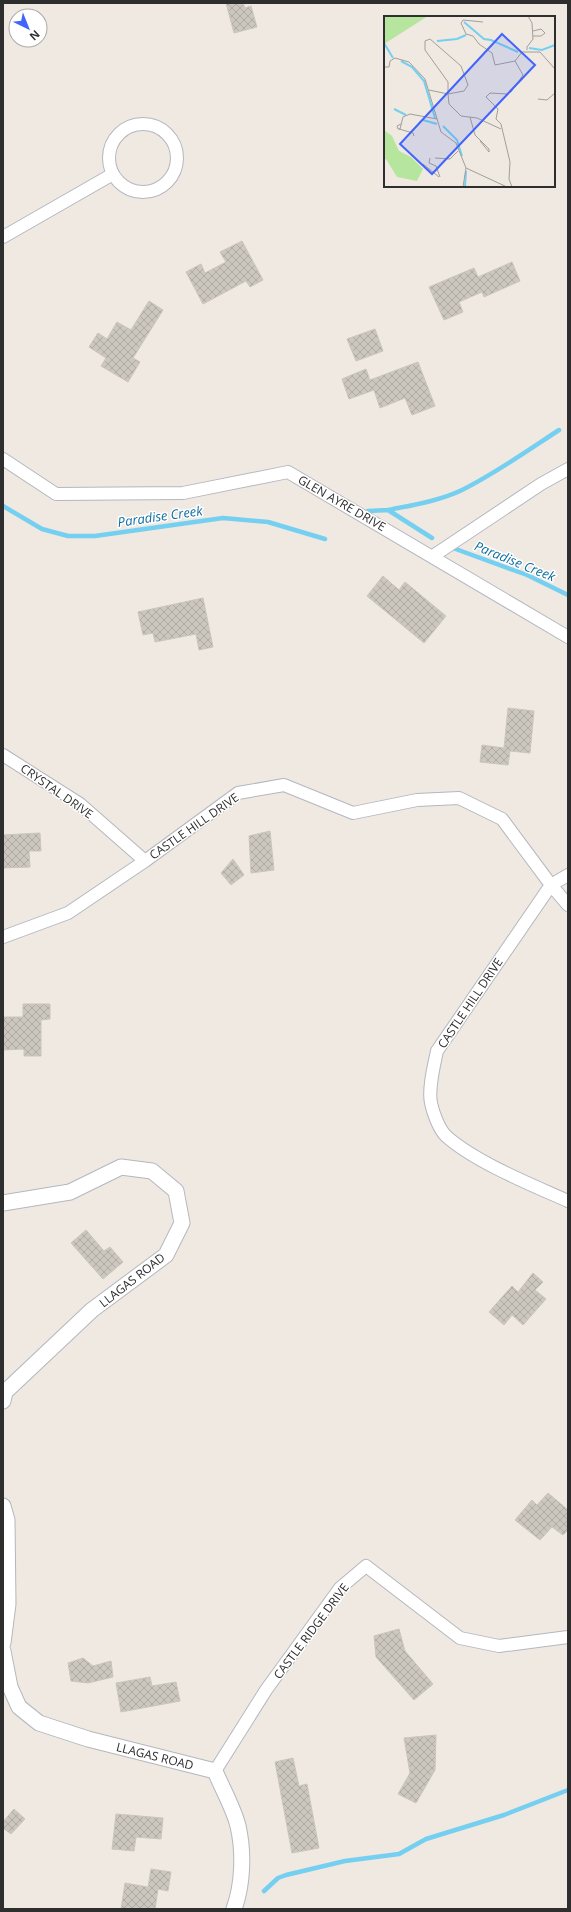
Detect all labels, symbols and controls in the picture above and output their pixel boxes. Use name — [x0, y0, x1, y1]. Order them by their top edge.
north arrow — [8, 8, 48, 48]
inset map — [384, 16, 555, 187]
text: N — [27, 27, 44, 44]
street label: GLEN AYRE DRIVE — [295, 471, 389, 535]
water label: Paradise Creek — [116, 501, 204, 531]
water label: Paradise Creek — [472, 537, 559, 586]
street label: CRYSTAL DRIVE — [17, 760, 97, 822]
street label: CASTLE HILL DRIVE — [146, 789, 242, 863]
street label: CASTLE HILL DRIVE — [433, 955, 507, 1051]
street label: LLAGAS ROAD — [96, 1249, 168, 1311]
street label: CASTLE RIDGE DRIVE — [269, 1580, 353, 1682]
street label: LLAGAS ROAD — [115, 1738, 195, 1774]

